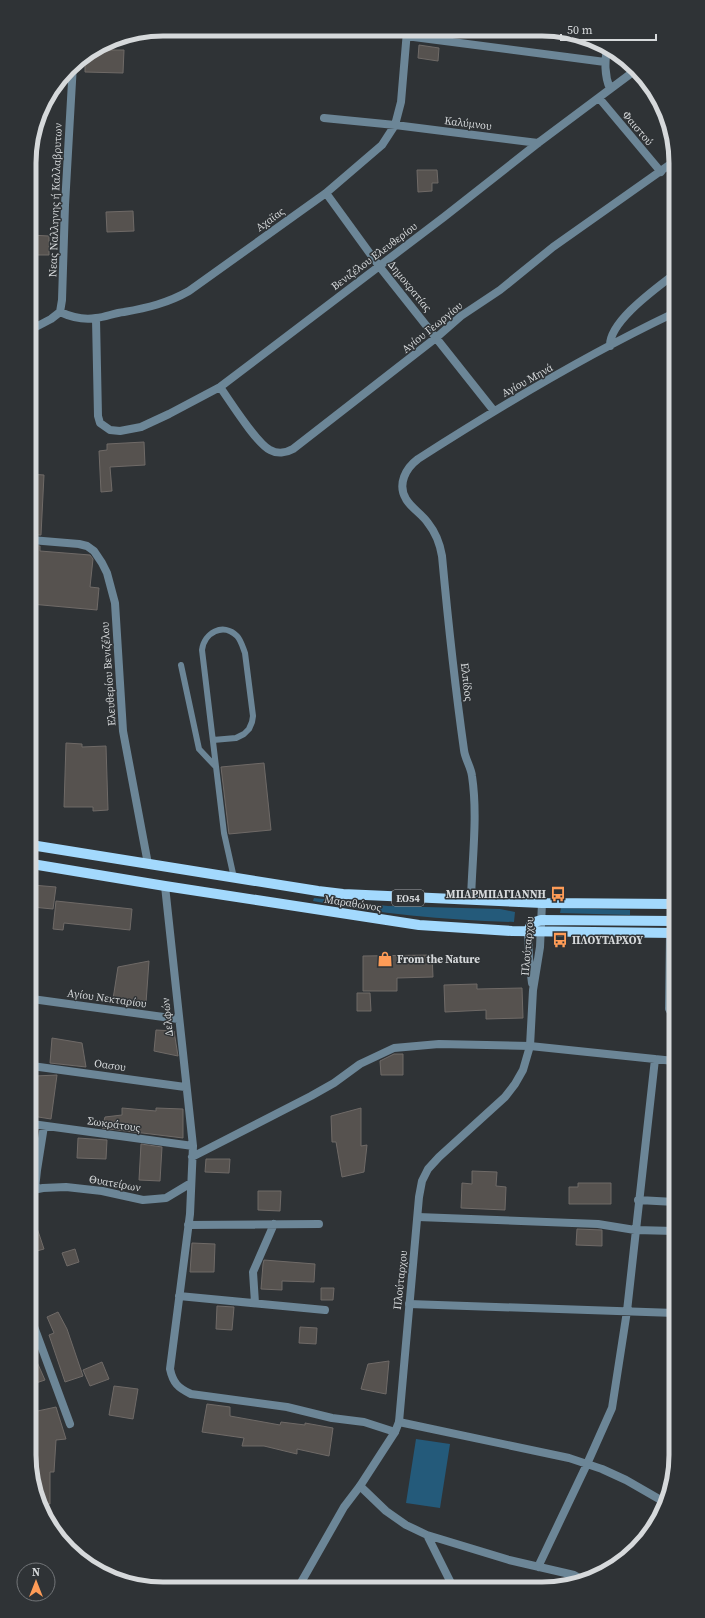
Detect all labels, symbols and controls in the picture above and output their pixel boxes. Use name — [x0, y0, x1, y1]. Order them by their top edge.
scale bar — [561, 16, 656, 42]
text: 50 m — [567, 22, 593, 38]
street label: Φαιστού — [619, 108, 657, 149]
street label: Καλύμνου — [443, 113, 493, 134]
street label: Νεας Nαλληνης ή Καλλαβρυτων — [45, 122, 66, 277]
street label: Αχαϊας — [253, 204, 288, 235]
street label: Βενιζέλου Ελευθερίου — [328, 219, 421, 294]
street label: Δημοκρατίας — [384, 258, 435, 315]
street label: Αγίου Γεωργίου — [399, 298, 466, 357]
street label: Αγίου Μηνά — [499, 360, 556, 401]
street label: Ελευθερίου Βενιζέλου — [97, 621, 120, 726]
street label: Ελπίδος — [457, 662, 476, 702]
bus stop icon: ΜΠΑΡΜΠΑΓΙΑΝΝΗ — [549, 885, 567, 903]
place label: ΜΠΑΡΜΠΑΓΙΑΝΝΗ — [446, 887, 547, 902]
road number: ΕΟ54 — [392, 890, 424, 906]
street label: Μαραθώνος — [323, 892, 383, 915]
street label: Πλούταρχου — [517, 915, 538, 976]
bus stop icon: ΠΛΟΥΤΑΡΧΟΥ — [551, 931, 569, 949]
place label: ΠΛΟΥΤΑΡΧΟΥ — [572, 933, 643, 948]
shop icon: From the Nature — [376, 950, 394, 968]
place label: From the Nature — [397, 952, 480, 967]
street label: Αγίου Νεκταρίου — [66, 986, 148, 1012]
street label: Δελφών — [158, 996, 177, 1037]
street label: Οασου — [93, 1056, 127, 1075]
street label: Σωκράτους — [86, 1113, 142, 1136]
street label: Θυατείρων — [88, 1172, 143, 1196]
street label: Πλούταρχου — [390, 1249, 411, 1311]
north arrow — [16, 1562, 56, 1602]
text: N — [32, 1565, 40, 1580]

